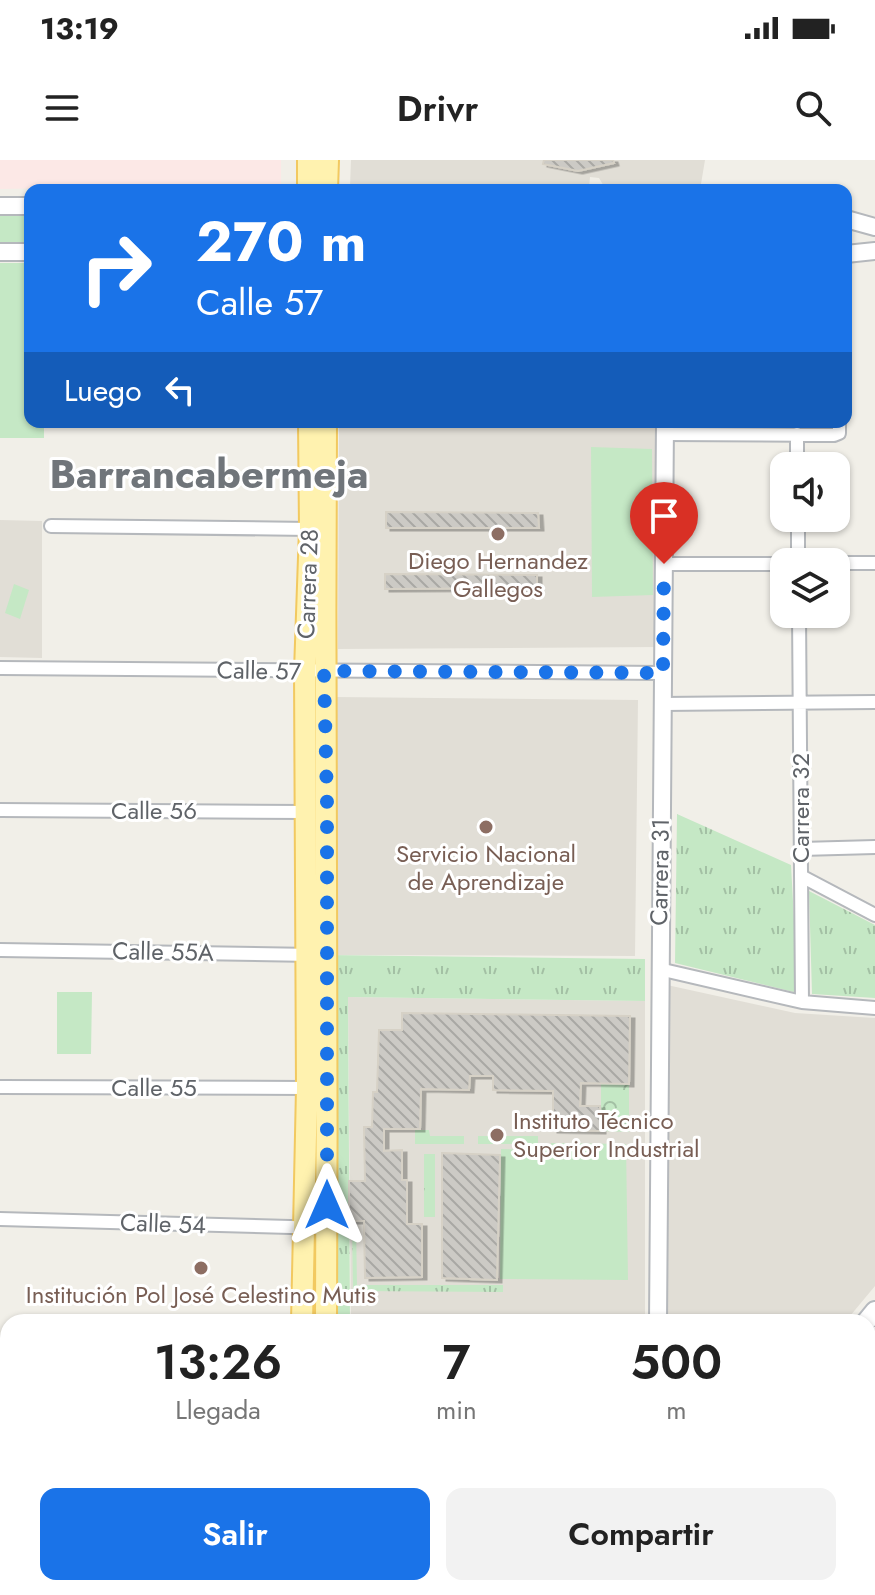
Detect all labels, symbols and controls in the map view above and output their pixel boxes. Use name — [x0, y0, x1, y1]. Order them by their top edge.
text: 13:19 — [40, 7, 119, 50]
text: Drivr — [397, 82, 478, 134]
icon: menu — [40, 86, 84, 130]
icon: search — [791, 86, 835, 130]
text: 270 m — [196, 201, 366, 282]
icon: right — [64, 216, 168, 320]
text: Calle 57 — [196, 276, 323, 328]
icon: left — [158, 368, 202, 412]
text: Luego — [64, 369, 142, 412]
district label: Barrancabermeja — [49, 445, 369, 503]
map controls — [770, 452, 850, 628]
button: sound — [770, 452, 850, 532]
pin — [630, 482, 698, 564]
icon: arrive — [642, 494, 686, 538]
marker: Diego Hernandez Gallegos — [489, 525, 507, 543]
street label: Carrera 28 — [288, 528, 327, 640]
place label: Diego Hernandez Gallegos — [408, 543, 588, 606]
button: layers — [770, 548, 850, 628]
street label: Calle 57 — [216, 652, 302, 689]
street label: Carrera 32 — [783, 753, 818, 863]
street label: Calle 56 — [111, 793, 197, 828]
marker: Servicio Nacional de Aprendizaje — [477, 818, 495, 836]
street label: Carrera 31 — [641, 818, 678, 926]
place label: Servicio Nacional de Aprendizaje — [396, 836, 576, 899]
street label: Calle 55A — [112, 933, 214, 970]
street label: Calle 55 — [111, 1070, 197, 1105]
place label: Instituto Técnico Superior Industrial — [513, 1103, 700, 1166]
marker: Instituto Técnico Superior Industrial — [488, 1126, 506, 1144]
position arrow — [285, 1163, 369, 1247]
street label: Calle 54 — [119, 1205, 207, 1242]
marker: Institución Pol José Celestino Mutis — [192, 1259, 210, 1277]
place label: Institución Pol José Celestino Mutis — [26, 1277, 376, 1312]
text: 13:26 — [154, 1328, 282, 1397]
text: 7 — [442, 1328, 470, 1397]
text: 500 — [631, 1328, 722, 1397]
text: Llegada — [175, 1391, 261, 1429]
text: min — [436, 1391, 477, 1429]
text: m — [666, 1391, 686, 1429]
button: Salir — [40, 1488, 430, 1580]
button: Compartir — [446, 1488, 836, 1580]

